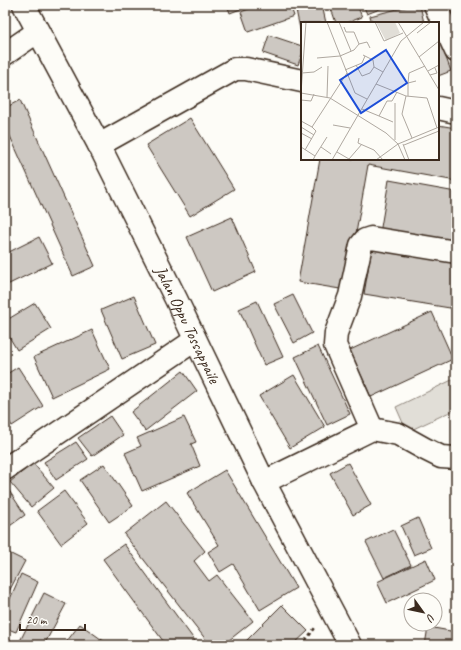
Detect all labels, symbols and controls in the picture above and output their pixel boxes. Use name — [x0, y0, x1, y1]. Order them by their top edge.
inset map — [301, 22, 439, 160]
street label: Jalan Oppu Tossappaile — [150, 261, 226, 388]
north arrow — [403, 592, 443, 632]
scale bar — [20, 606, 85, 632]
text: U — [423, 611, 439, 626]
text: 20 m — [26, 612, 48, 628]

